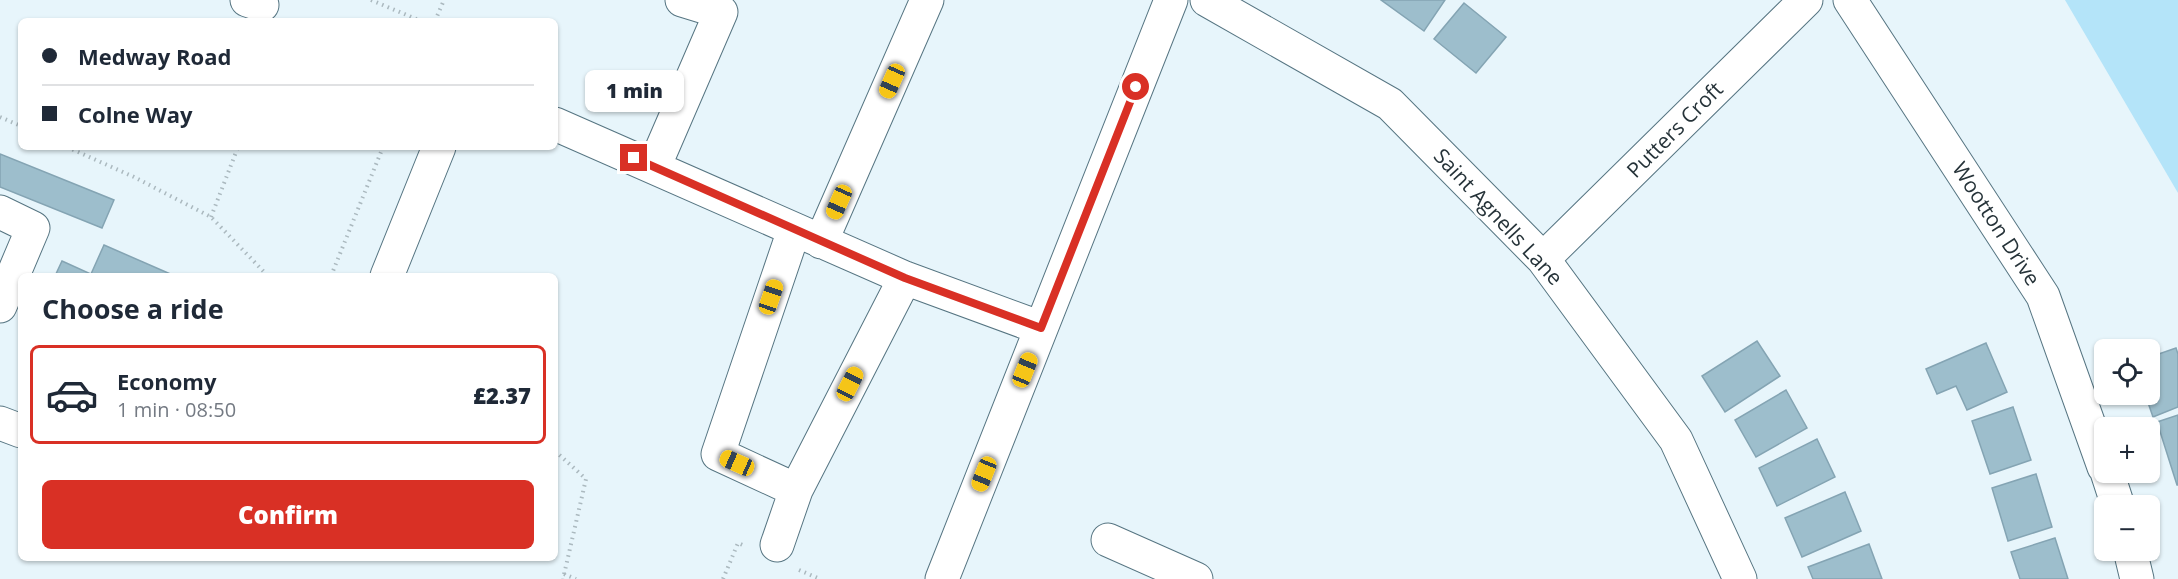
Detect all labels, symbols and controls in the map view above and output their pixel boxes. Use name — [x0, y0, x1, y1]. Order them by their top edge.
text: Medway Road — [78, 41, 231, 71]
car — [876, 61, 908, 101]
callout: 1 min — [584, 71, 684, 113]
route start — [1122, 73, 1149, 100]
street label: Putters Croft — [1620, 75, 1729, 184]
text: 1 min — [606, 77, 663, 104]
text: Colne Way — [78, 99, 193, 129]
street label: Saint Agnells Lane — [1428, 142, 1569, 291]
route end — [620, 144, 647, 171]
street label: Wootton Drive — [1946, 156, 2047, 291]
car — [823, 182, 855, 222]
car — [757, 277, 785, 317]
text: Choose a ride — [42, 290, 224, 327]
map controls — [2094, 339, 2160, 561]
button: locate — [2094, 339, 2160, 405]
car — [1010, 350, 1040, 390]
car — [834, 364, 866, 404]
text: Economy — [117, 366, 216, 396]
icon: car — [45, 368, 99, 422]
text: £2.37 — [473, 380, 531, 410]
text: 1 min · 08:50 — [117, 396, 236, 423]
button: + — [2094, 417, 2160, 483]
car — [717, 447, 757, 479]
car — [969, 454, 999, 494]
button: Confirm — [42, 480, 534, 549]
button: − — [2094, 495, 2160, 561]

